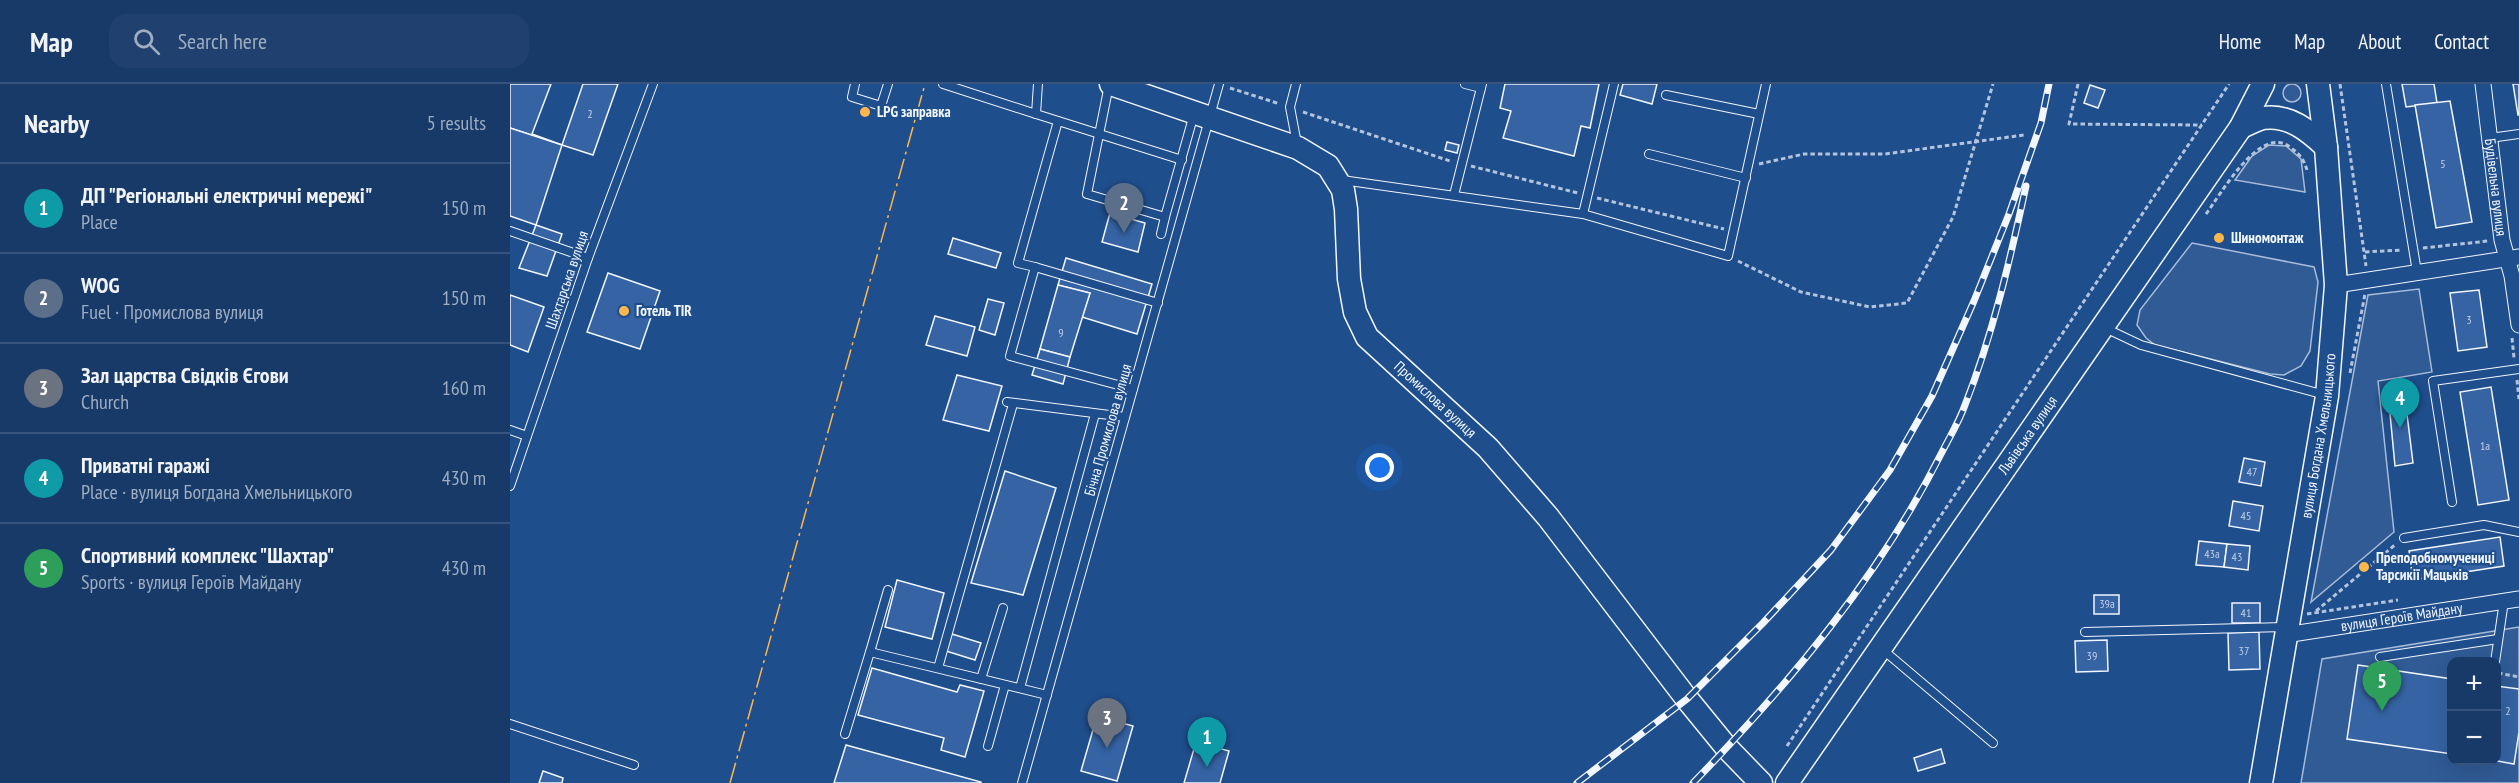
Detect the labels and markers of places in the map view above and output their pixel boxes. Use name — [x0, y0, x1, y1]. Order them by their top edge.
place label: LPG заправка — [877, 102, 951, 121]
marker: LPG заправка — [858, 105, 872, 119]
pin: 2 — [1104, 184, 1144, 233]
place label: Шиномонтаж — [2231, 228, 2304, 247]
marker: Шиномонтаж — [2212, 231, 2226, 245]
place label: Готель TIR — [636, 301, 692, 320]
marker: Готель TIR — [617, 304, 631, 318]
pin: 4 — [2380, 378, 2420, 428]
place label: Преподобномучениці Тарсикії Мацьків — [2376, 548, 2495, 584]
marker: Преподобномучениці Тарсикії Мацьків — [2357, 560, 2371, 574]
pin: 5 — [2362, 662, 2402, 711]
pin: 3 — [1088, 698, 1126, 748]
pin: 1 — [1188, 718, 1226, 767]

